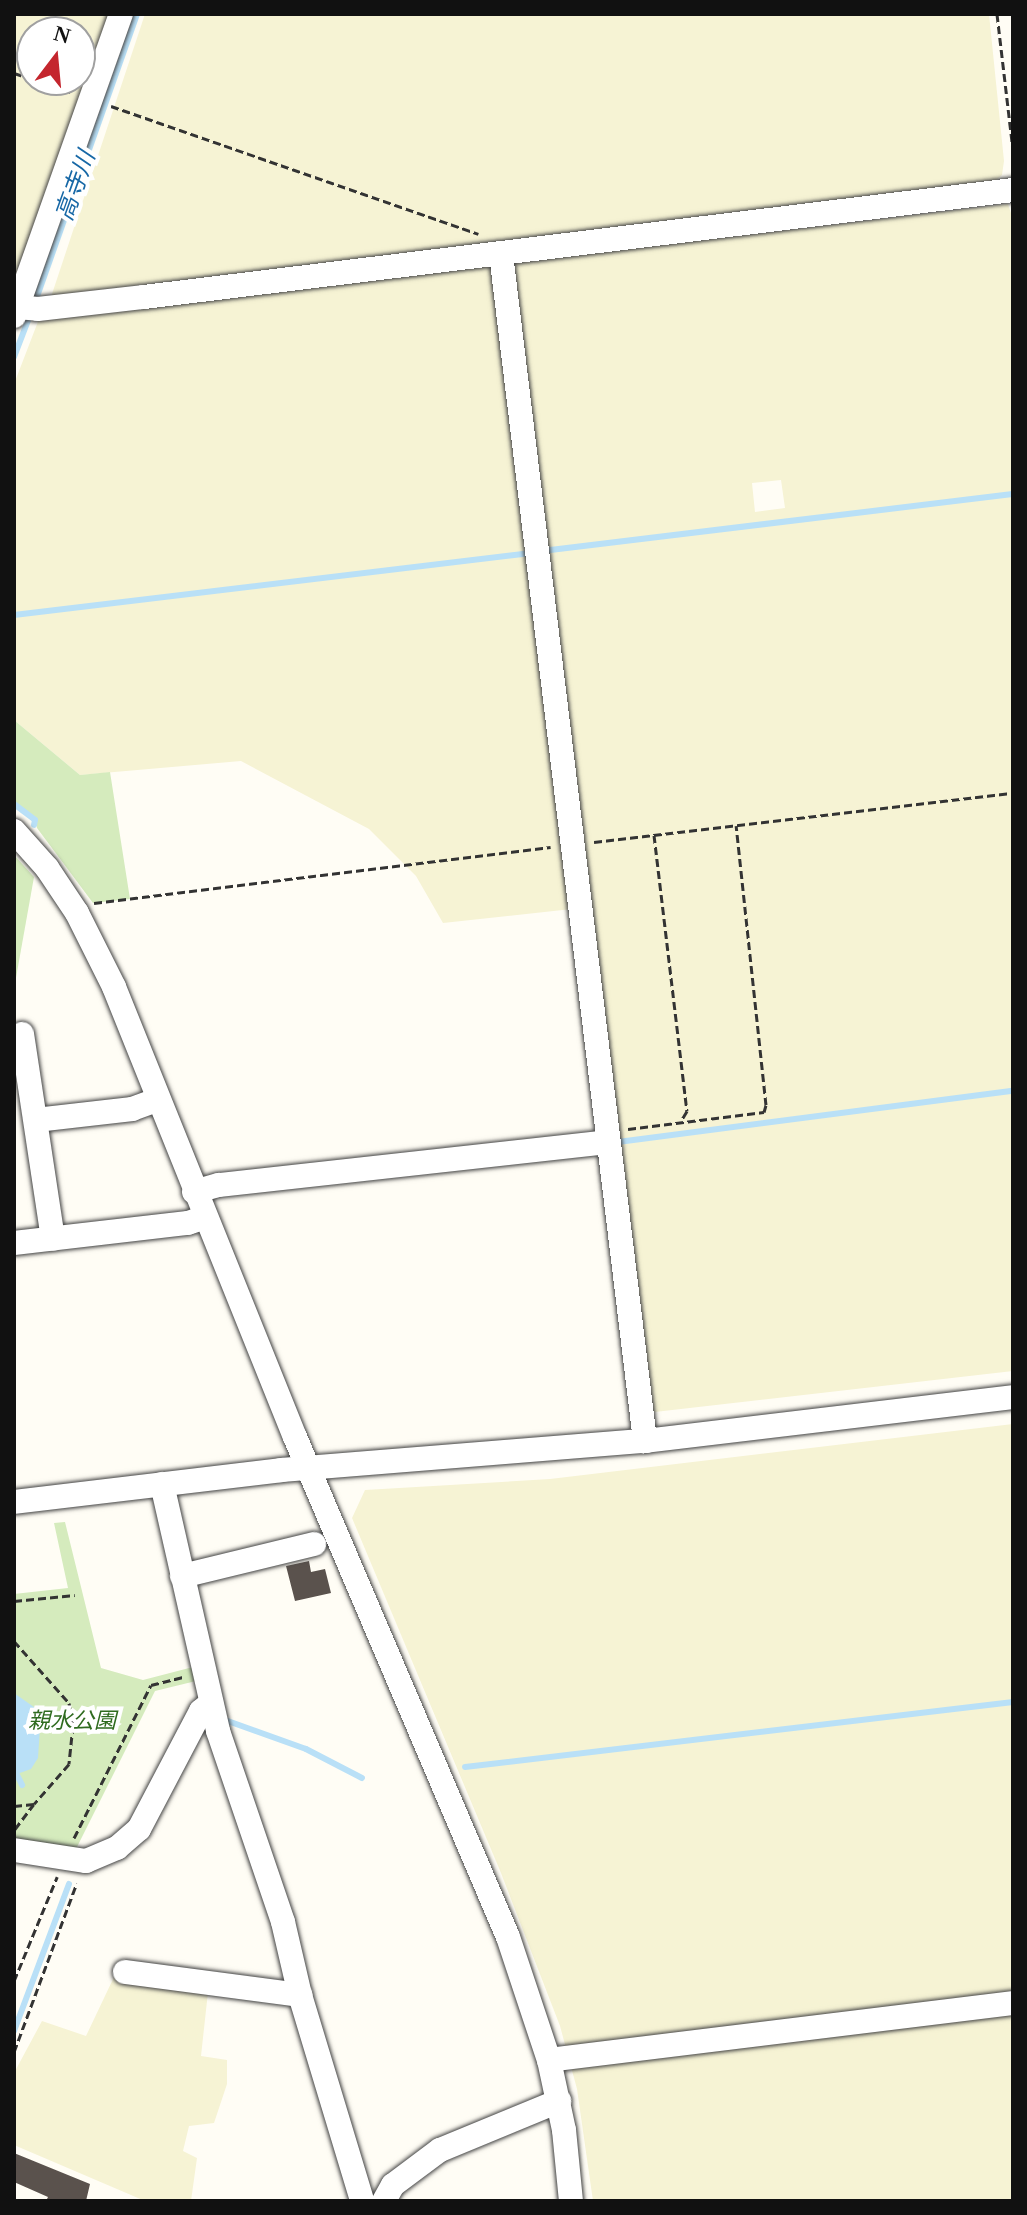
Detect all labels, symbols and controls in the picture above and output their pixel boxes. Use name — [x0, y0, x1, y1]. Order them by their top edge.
north arrow — [16, 16, 96, 96]
text: N — [51, 20, 73, 49]
water label: 高寺川 — [50, 147, 102, 225]
park label: 親水公園 — [28, 1708, 116, 1734]

